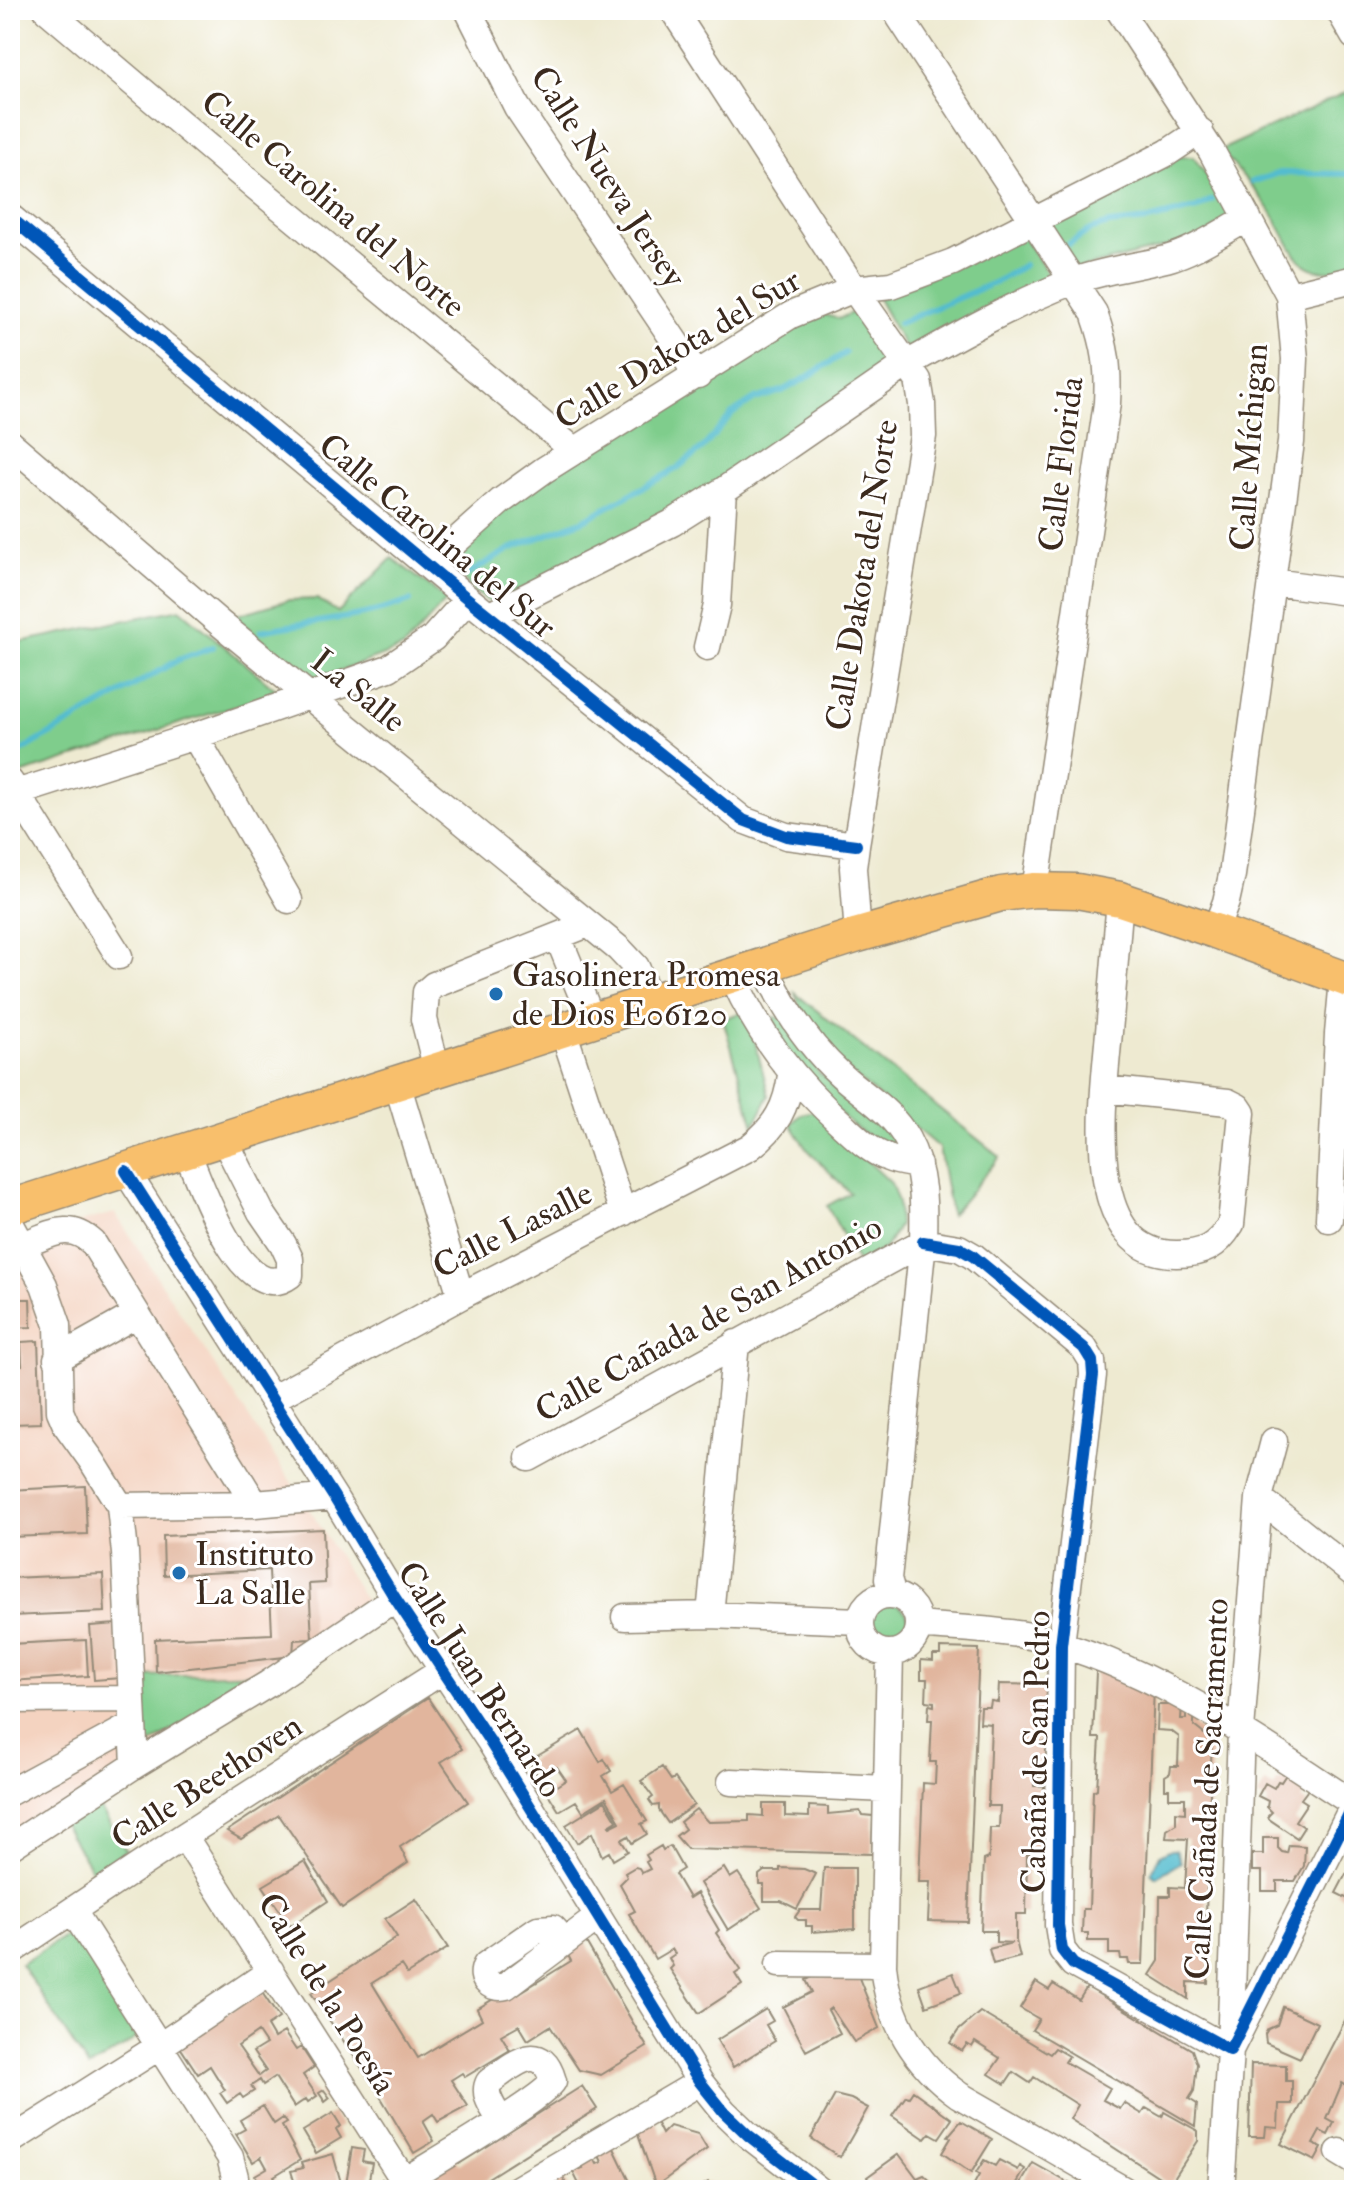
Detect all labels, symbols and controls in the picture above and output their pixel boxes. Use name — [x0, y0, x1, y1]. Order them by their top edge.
street label: Calle Nueva Jersey — [520, 58, 696, 296]
street label: Calle Carolina del Norte — [192, 81, 474, 327]
street label: Calle Dakota del Sur — [547, 259, 809, 440]
street label: Calle Míchigan — [1221, 342, 1278, 552]
street label: Calle Florida — [1029, 373, 1094, 554]
street label: Calle Dakota del Norte — [817, 417, 908, 734]
street label: Calle Carolina del Sur — [309, 424, 565, 648]
street label: La Salle — [302, 640, 414, 743]
place label: Gasolinera Promesa de Dios E06120 — [512, 954, 781, 1036]
marker: Gasolinera Promesa de Dios E06120 — [487, 985, 505, 1003]
street label: Calle Lasalle — [426, 1172, 600, 1289]
street label: Calle Cañada de San Antonio — [528, 1206, 890, 1433]
place label: Instituto La Salle — [195, 1533, 314, 1615]
street label: Calle Juan Bernardo — [387, 1554, 572, 1806]
marker: Instituto La Salle — [170, 1564, 188, 1582]
street label: Calle Cañada de Sacramento — [1176, 1597, 1239, 1981]
street label: Cabaña de San Pedro — [1013, 1610, 1060, 1894]
street label: Calle Beethoven — [103, 1705, 310, 1860]
street label: Calle de la Poesía — [248, 1885, 406, 2103]

